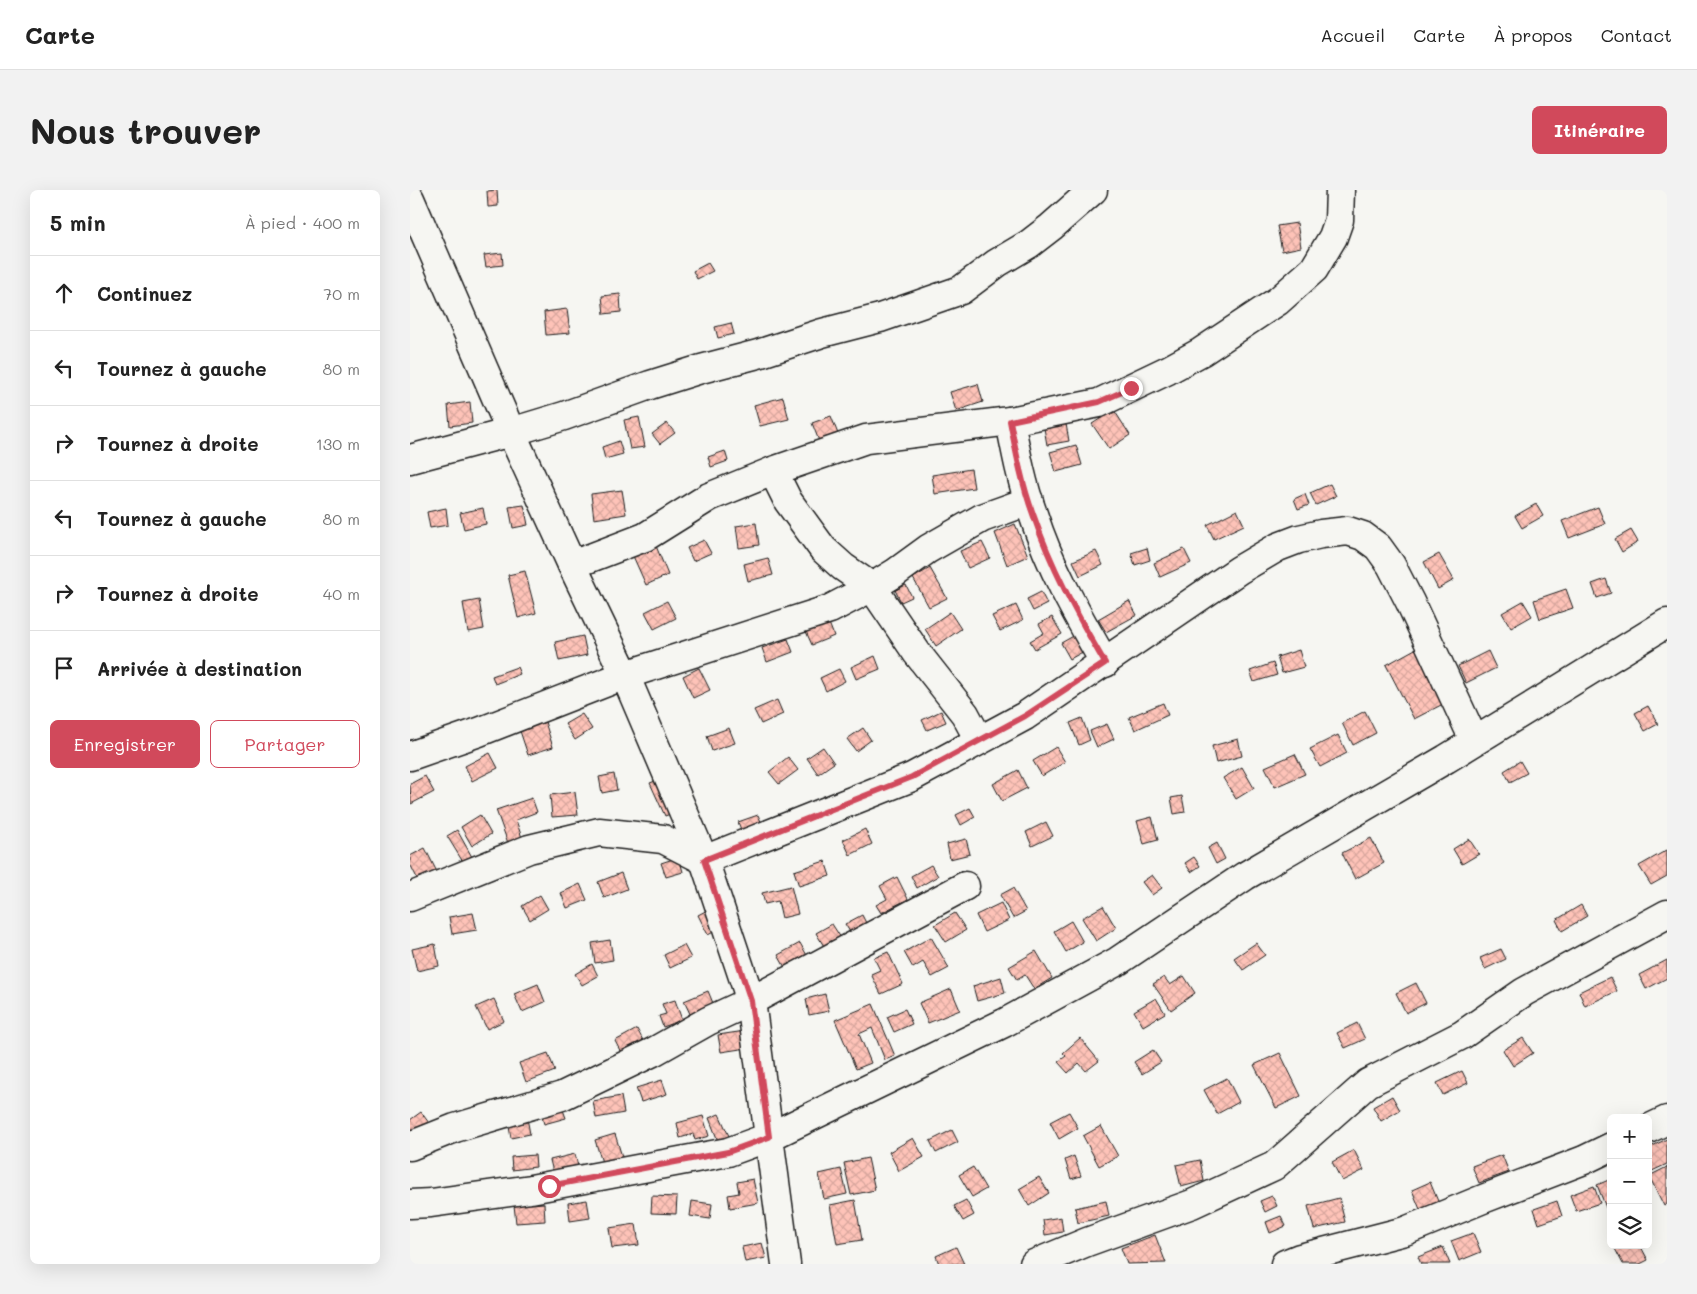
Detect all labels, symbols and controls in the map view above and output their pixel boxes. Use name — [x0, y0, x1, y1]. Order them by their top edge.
text: Carte — [25, 19, 95, 50]
text: Accueil — [1320, 23, 1385, 47]
text: Carte — [1413, 23, 1465, 47]
text: À propos — [1493, 23, 1573, 47]
text: Contact — [1601, 23, 1672, 47]
button: Itinéraire — [1532, 106, 1667, 154]
text: Nous trouver — [30, 107, 261, 153]
text: 5 min — [50, 209, 106, 236]
text: À pied · 400 m — [245, 212, 360, 233]
icon: ahead — [50, 279, 78, 307]
text: Continuez — [97, 281, 192, 306]
text: 70 m — [323, 283, 360, 304]
icon: left — [50, 354, 78, 382]
text: Tournez à gauche — [97, 356, 266, 381]
text: 80 m — [323, 358, 360, 379]
route end — [1120, 377, 1143, 400]
icon: right — [50, 429, 78, 457]
text: Tournez à droite — [97, 431, 259, 456]
text: 130 m — [316, 433, 360, 454]
icon: left — [50, 504, 78, 532]
text: Tournez à gauche — [97, 506, 266, 531]
text: 80 m — [323, 508, 360, 529]
icon: right — [50, 579, 78, 607]
text: Tournez à droite — [97, 581, 259, 606]
text: 40 m — [323, 583, 360, 604]
icon: arrive — [50, 654, 78, 682]
text: Arrivée à destination — [97, 656, 302, 681]
button: Enregistrer — [50, 720, 200, 768]
button: Partager — [210, 720, 360, 768]
map controls — [1607, 1114, 1652, 1249]
button: + — [1607, 1114, 1652, 1159]
button: − — [1607, 1159, 1652, 1204]
route start — [538, 1175, 561, 1198]
button: layers — [1607, 1204, 1652, 1249]

